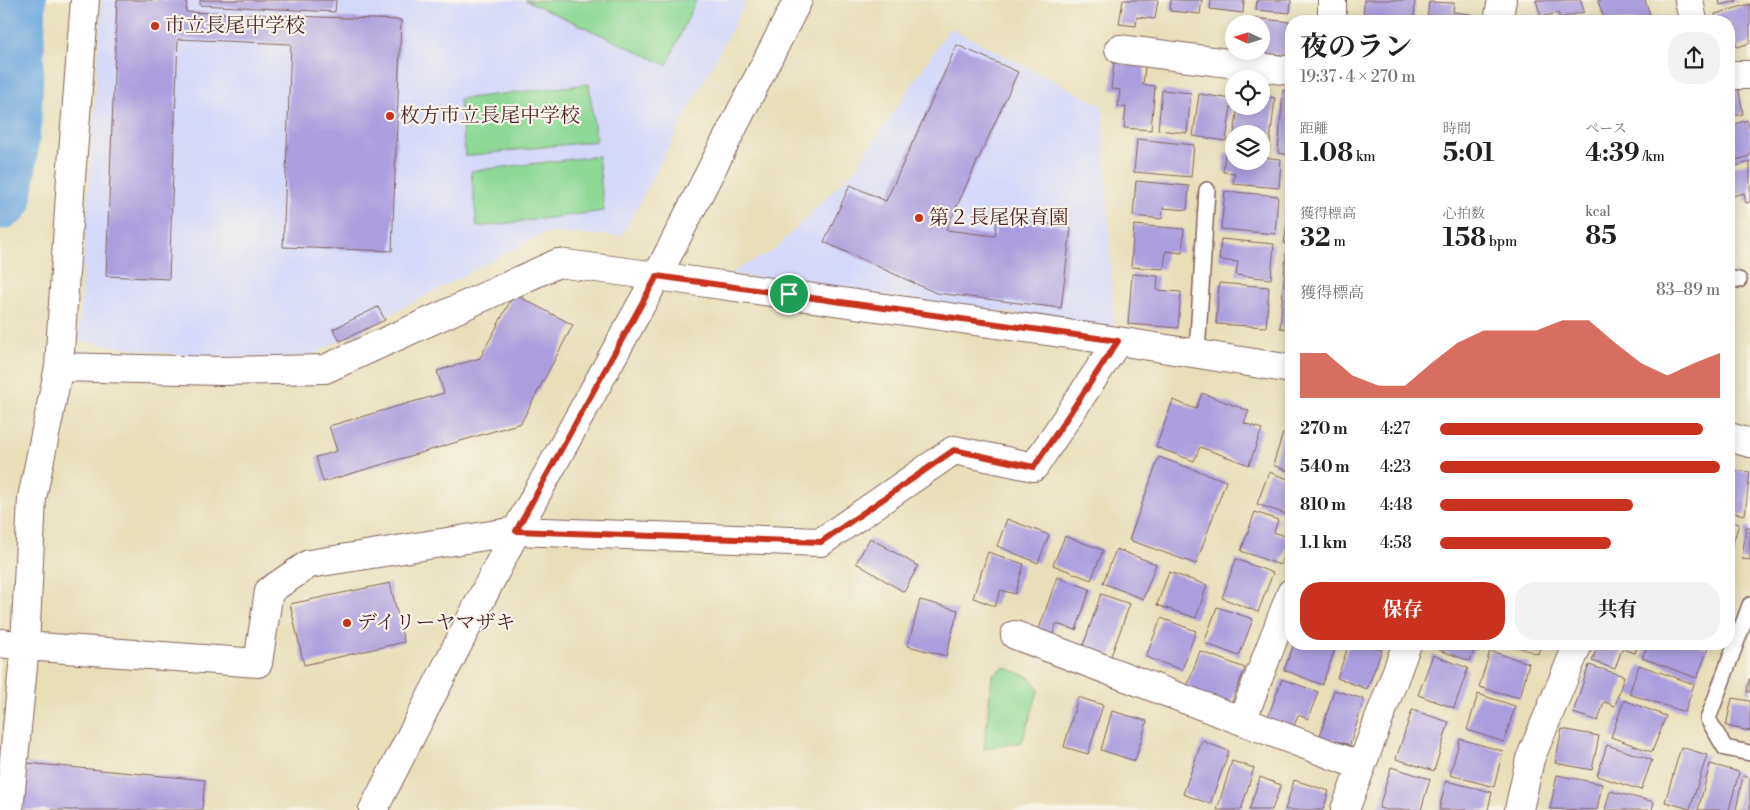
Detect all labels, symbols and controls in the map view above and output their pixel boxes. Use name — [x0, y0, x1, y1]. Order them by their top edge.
place label: 市立長尾中学校 — [165, 14, 305, 39]
north arrow — [1225, 15, 1270, 60]
map controls — [1225, 15, 1270, 170]
marker: 市立長尾中学校 — [149, 20, 161, 32]
text: 夜のラン — [1300, 30, 1412, 65]
button: share — [1668, 32, 1720, 84]
text: 19:37 · 4 × 270 m — [1300, 67, 1415, 87]
button: locate — [1225, 70, 1270, 115]
place label: 枚方市立長尾中学校 — [400, 104, 580, 129]
marker: 枚方市立長尾中学校 — [384, 110, 396, 122]
text: 距離 — [1300, 120, 1328, 138]
text: 時間 — [1443, 120, 1471, 138]
text: ペース — [1585, 120, 1627, 138]
button: layers — [1225, 125, 1270, 170]
text: 1.08 — [1300, 138, 1353, 169]
text: 5:01 — [1443, 138, 1494, 169]
text: 4:39 — [1585, 138, 1640, 169]
text: km — [1353, 148, 1376, 166]
text: /km — [1640, 148, 1665, 166]
text: kcal — [1585, 203, 1611, 221]
text: 獲得標高 — [1300, 205, 1356, 223]
text: 心拍数 — [1443, 205, 1485, 223]
place label: 第２長尾保育園 — [929, 206, 1069, 231]
marker: 第２長尾保育園 — [913, 212, 925, 224]
text: 85 — [1585, 221, 1617, 252]
text: 32 — [1300, 223, 1331, 254]
text: 158 — [1443, 223, 1486, 254]
text: m — [1331, 233, 1346, 251]
text: bpm — [1486, 233, 1517, 251]
pin — [768, 273, 810, 315]
icon: arrive — [775, 280, 803, 308]
text: 83–89 m — [1656, 280, 1720, 300]
text: 獲得標高 — [1300, 283, 1364, 303]
text: 270 m — [1300, 419, 1348, 439]
text: 4:27 — [1380, 419, 1410, 439]
text: 540 m — [1300, 457, 1350, 477]
text: 4:23 — [1380, 457, 1411, 477]
text: 810 m — [1300, 495, 1346, 515]
text: 4:48 — [1380, 495, 1412, 515]
text: 1.1 km — [1300, 533, 1347, 553]
text: 4:58 — [1380, 533, 1412, 553]
button: 保存 — [1300, 582, 1505, 640]
button: 共有 — [1515, 582, 1720, 640]
place label: デイリーヤマザキ — [357, 611, 516, 636]
marker: デイリーヤマザキ — [341, 617, 353, 629]

